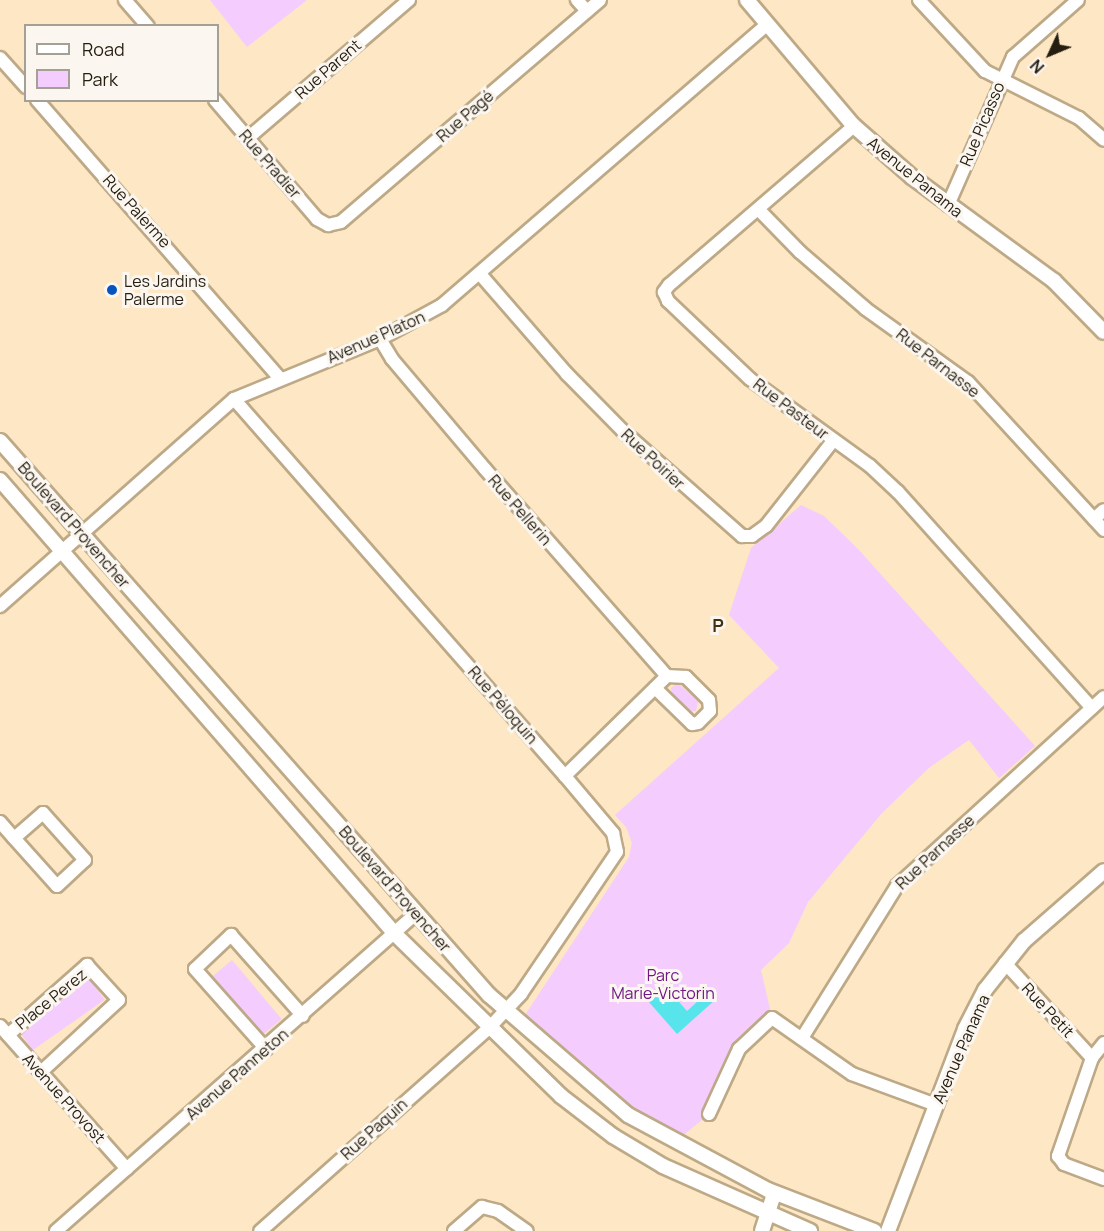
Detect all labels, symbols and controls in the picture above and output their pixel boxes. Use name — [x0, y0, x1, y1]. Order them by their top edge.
legend — [24, 24, 219, 102]
north arrow — [1020, 24, 1080, 84]
street label: Rue Parent — [291, 35, 365, 103]
text: Road — [82, 37, 125, 61]
text: N — [1025, 55, 1049, 78]
text: Park — [82, 67, 118, 91]
street label: Rue Picasso — [956, 79, 1008, 169]
street label: Rue Pagé — [433, 86, 497, 146]
street label: Rue Pradier — [235, 126, 305, 202]
street label: Avenue Panama — [863, 133, 967, 221]
street label: Rue Palerme — [99, 170, 175, 252]
place label: Les Jardins Palerme — [124, 271, 206, 309]
marker: Les Jardins Palerme — [105, 283, 119, 297]
street label: Avenue Platon — [324, 307, 428, 367]
street label: Rue Parnasse — [892, 324, 984, 402]
street label: Rue Pasteur — [750, 374, 832, 444]
street label: Rue Poirier — [617, 425, 689, 493]
street label: Boulevard Provencher — [14, 458, 134, 592]
street label: Rue Pellerin — [484, 471, 556, 549]
district label: P — [712, 614, 724, 636]
street label: Rue Péloquin — [464, 662, 542, 748]
street label: Rue Parnasse — [892, 811, 978, 893]
street label: Boulevard Provencher — [335, 822, 455, 956]
street label: Place Perez — [12, 965, 90, 1033]
park label: Parc Marie-Victorin — [611, 965, 715, 1003]
street label: Rue Petit — [1018, 979, 1078, 1041]
street label: Avenue Panama — [928, 992, 994, 1106]
street label: Avenue Panneton — [182, 1024, 292, 1124]
street label: Avenue Provost — [19, 1049, 109, 1147]
street label: Rue Paquin — [337, 1094, 411, 1164]

